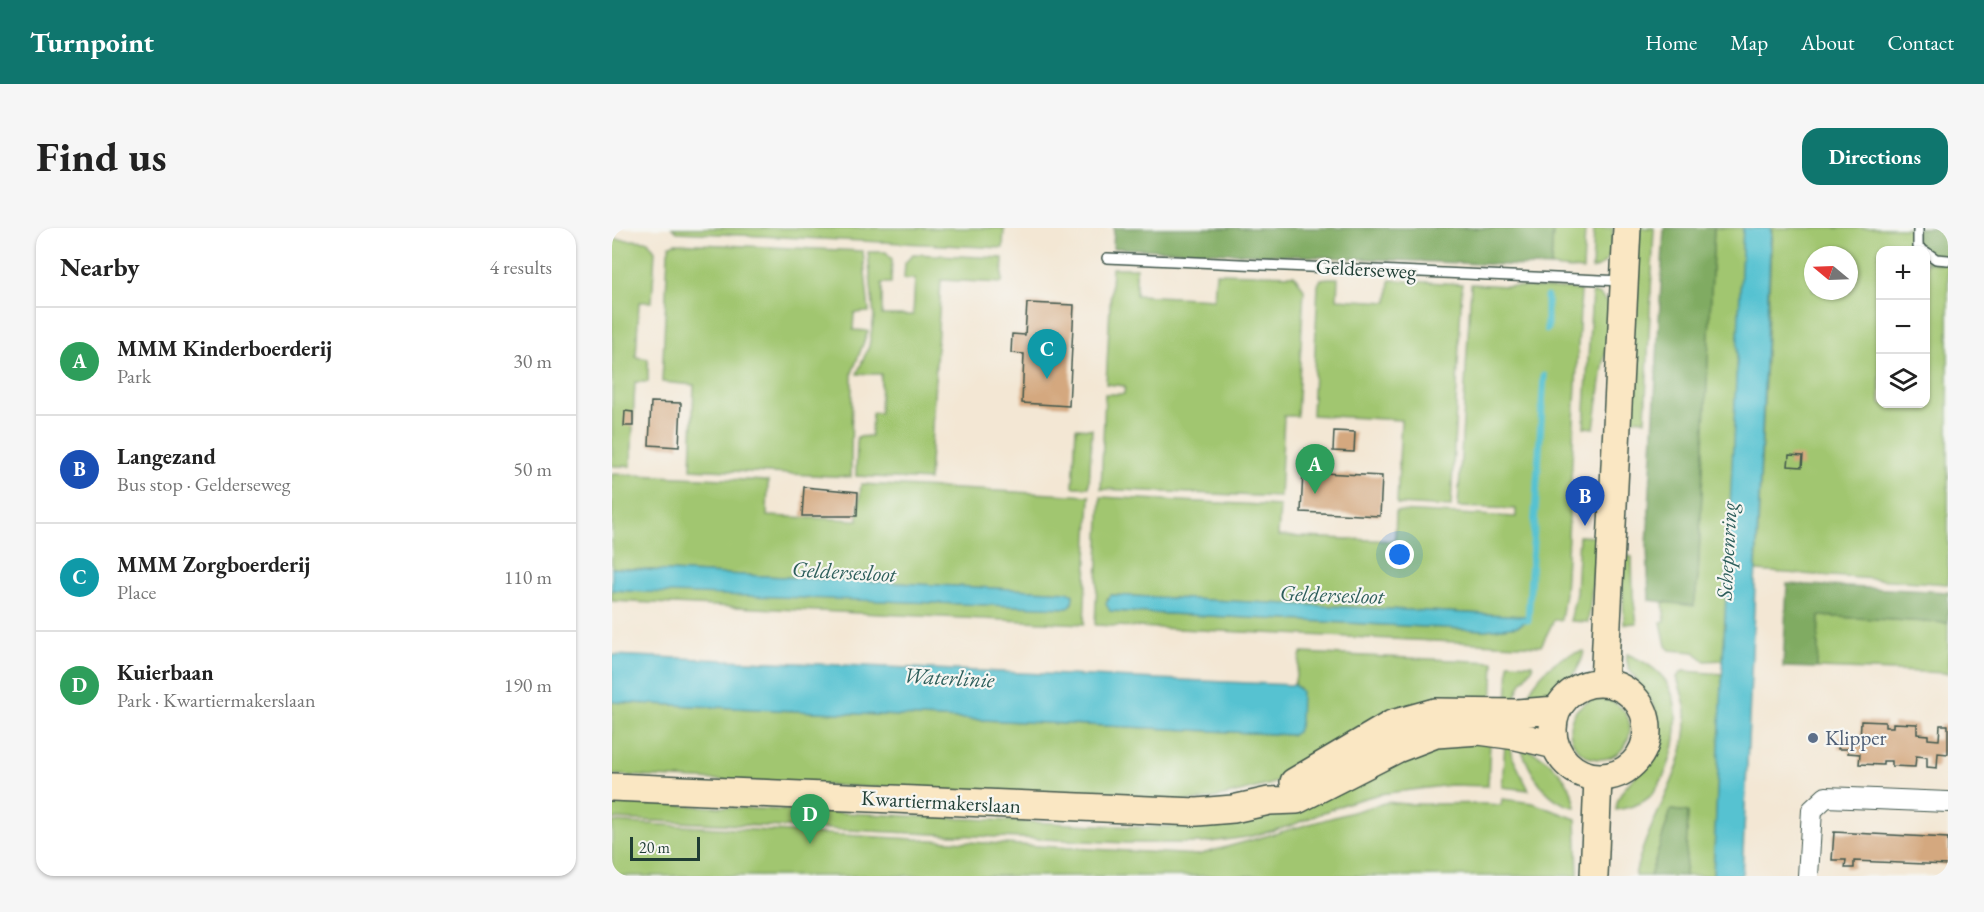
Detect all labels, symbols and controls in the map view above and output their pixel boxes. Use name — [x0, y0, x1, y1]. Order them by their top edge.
text: Turnpoint — [30, 24, 154, 60]
text: Home — [1645, 29, 1697, 56]
text: Map — [1730, 29, 1768, 56]
text: About — [1801, 29, 1854, 56]
text: Contact — [1887, 29, 1954, 56]
button: Directions — [1802, 128, 1948, 185]
text: Find us — [36, 129, 167, 184]
north arrow — [1804, 246, 1858, 300]
map controls — [1876, 246, 1930, 408]
button: + — [1876, 246, 1930, 300]
text: Nearby — [60, 250, 140, 284]
street label: Gelderseweg — [1315, 252, 1418, 285]
text: 4 results — [489, 254, 552, 280]
button: − — [1876, 300, 1930, 354]
pin: C — [1028, 330, 1066, 379]
text: MMM Kinderboerderij — [117, 334, 332, 363]
text: A — [72, 348, 87, 374]
text: 30 m — [513, 348, 552, 374]
button: layers — [1876, 354, 1930, 408]
text: Park — [117, 363, 151, 389]
text: Langezand — [117, 442, 216, 471]
pin: A — [1296, 444, 1334, 494]
text: B — [73, 456, 86, 482]
text: 50 m — [513, 456, 552, 482]
text: Bus stop · Gelderseweg — [117, 471, 291, 497]
pin: B — [1566, 476, 1604, 526]
water label: Schepenring — [1709, 500, 1744, 602]
your location — [1385, 540, 1414, 569]
text: MMM Zorgboerderij — [117, 550, 310, 579]
water label: Geldersesloot — [791, 554, 898, 589]
text: C — [72, 564, 87, 590]
text: 110 m — [504, 564, 552, 590]
water label: Geldersesloot — [1279, 578, 1386, 611]
text: Place — [117, 579, 156, 605]
text: Kuierbaan — [117, 658, 214, 687]
water label: Waterlinie — [903, 661, 996, 694]
text: D — [72, 672, 87, 698]
text: 190 m — [504, 672, 552, 698]
text: Park · Kwartiermakerslaan — [117, 687, 316, 713]
place label: Klipper — [1825, 724, 1887, 751]
marker: Klipper — [1806, 731, 1820, 745]
street label: Kwartiermakerslaan — [860, 784, 1022, 819]
pin: D — [790, 794, 830, 844]
scale bar — [630, 834, 700, 862]
text: 20 m — [639, 837, 670, 858]

